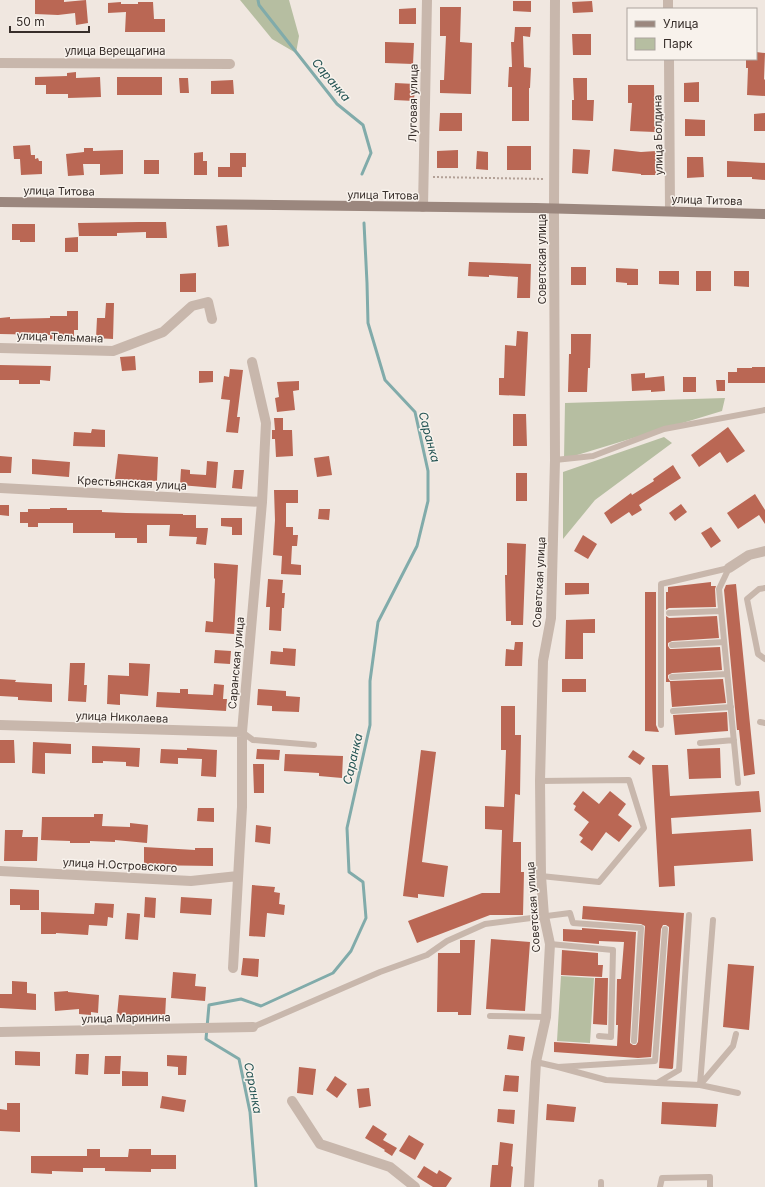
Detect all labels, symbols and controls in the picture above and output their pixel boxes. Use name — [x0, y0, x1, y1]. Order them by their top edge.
scale bar — [10, 8, 89, 34]
legend — [627, 8, 757, 60]
text: 50 m — [16, 14, 45, 29]
text: Улица — [663, 16, 698, 31]
text: Парк — [663, 36, 693, 51]
street label: улица Верещагина — [65, 44, 165, 58]
water label: Саранка — [309, 55, 354, 104]
street label: Луговая улица — [405, 64, 421, 142]
street label: улица Болдина — [650, 95, 666, 175]
street label: улица Титова — [23, 183, 95, 199]
street label: улица Титова — [347, 187, 419, 203]
street label: улица Титова — [671, 192, 743, 208]
street label: Советская улица — [535, 213, 549, 305]
street label: улица Тельмана — [16, 328, 104, 346]
water label: Саранка — [416, 410, 443, 464]
street label: Крестьянская улица — [77, 473, 187, 493]
street label: Советская улица — [530, 536, 548, 628]
street label: Саранская улица — [225, 616, 247, 710]
street label: улица Николаева — [75, 708, 169, 726]
water label: Саранка — [339, 732, 366, 786]
street label: улица Н.Островского — [62, 855, 178, 875]
street label: Советская улица — [523, 861, 543, 953]
street label: улица Маринина — [81, 1010, 171, 1026]
water label: Саранка — [241, 1061, 266, 1115]

